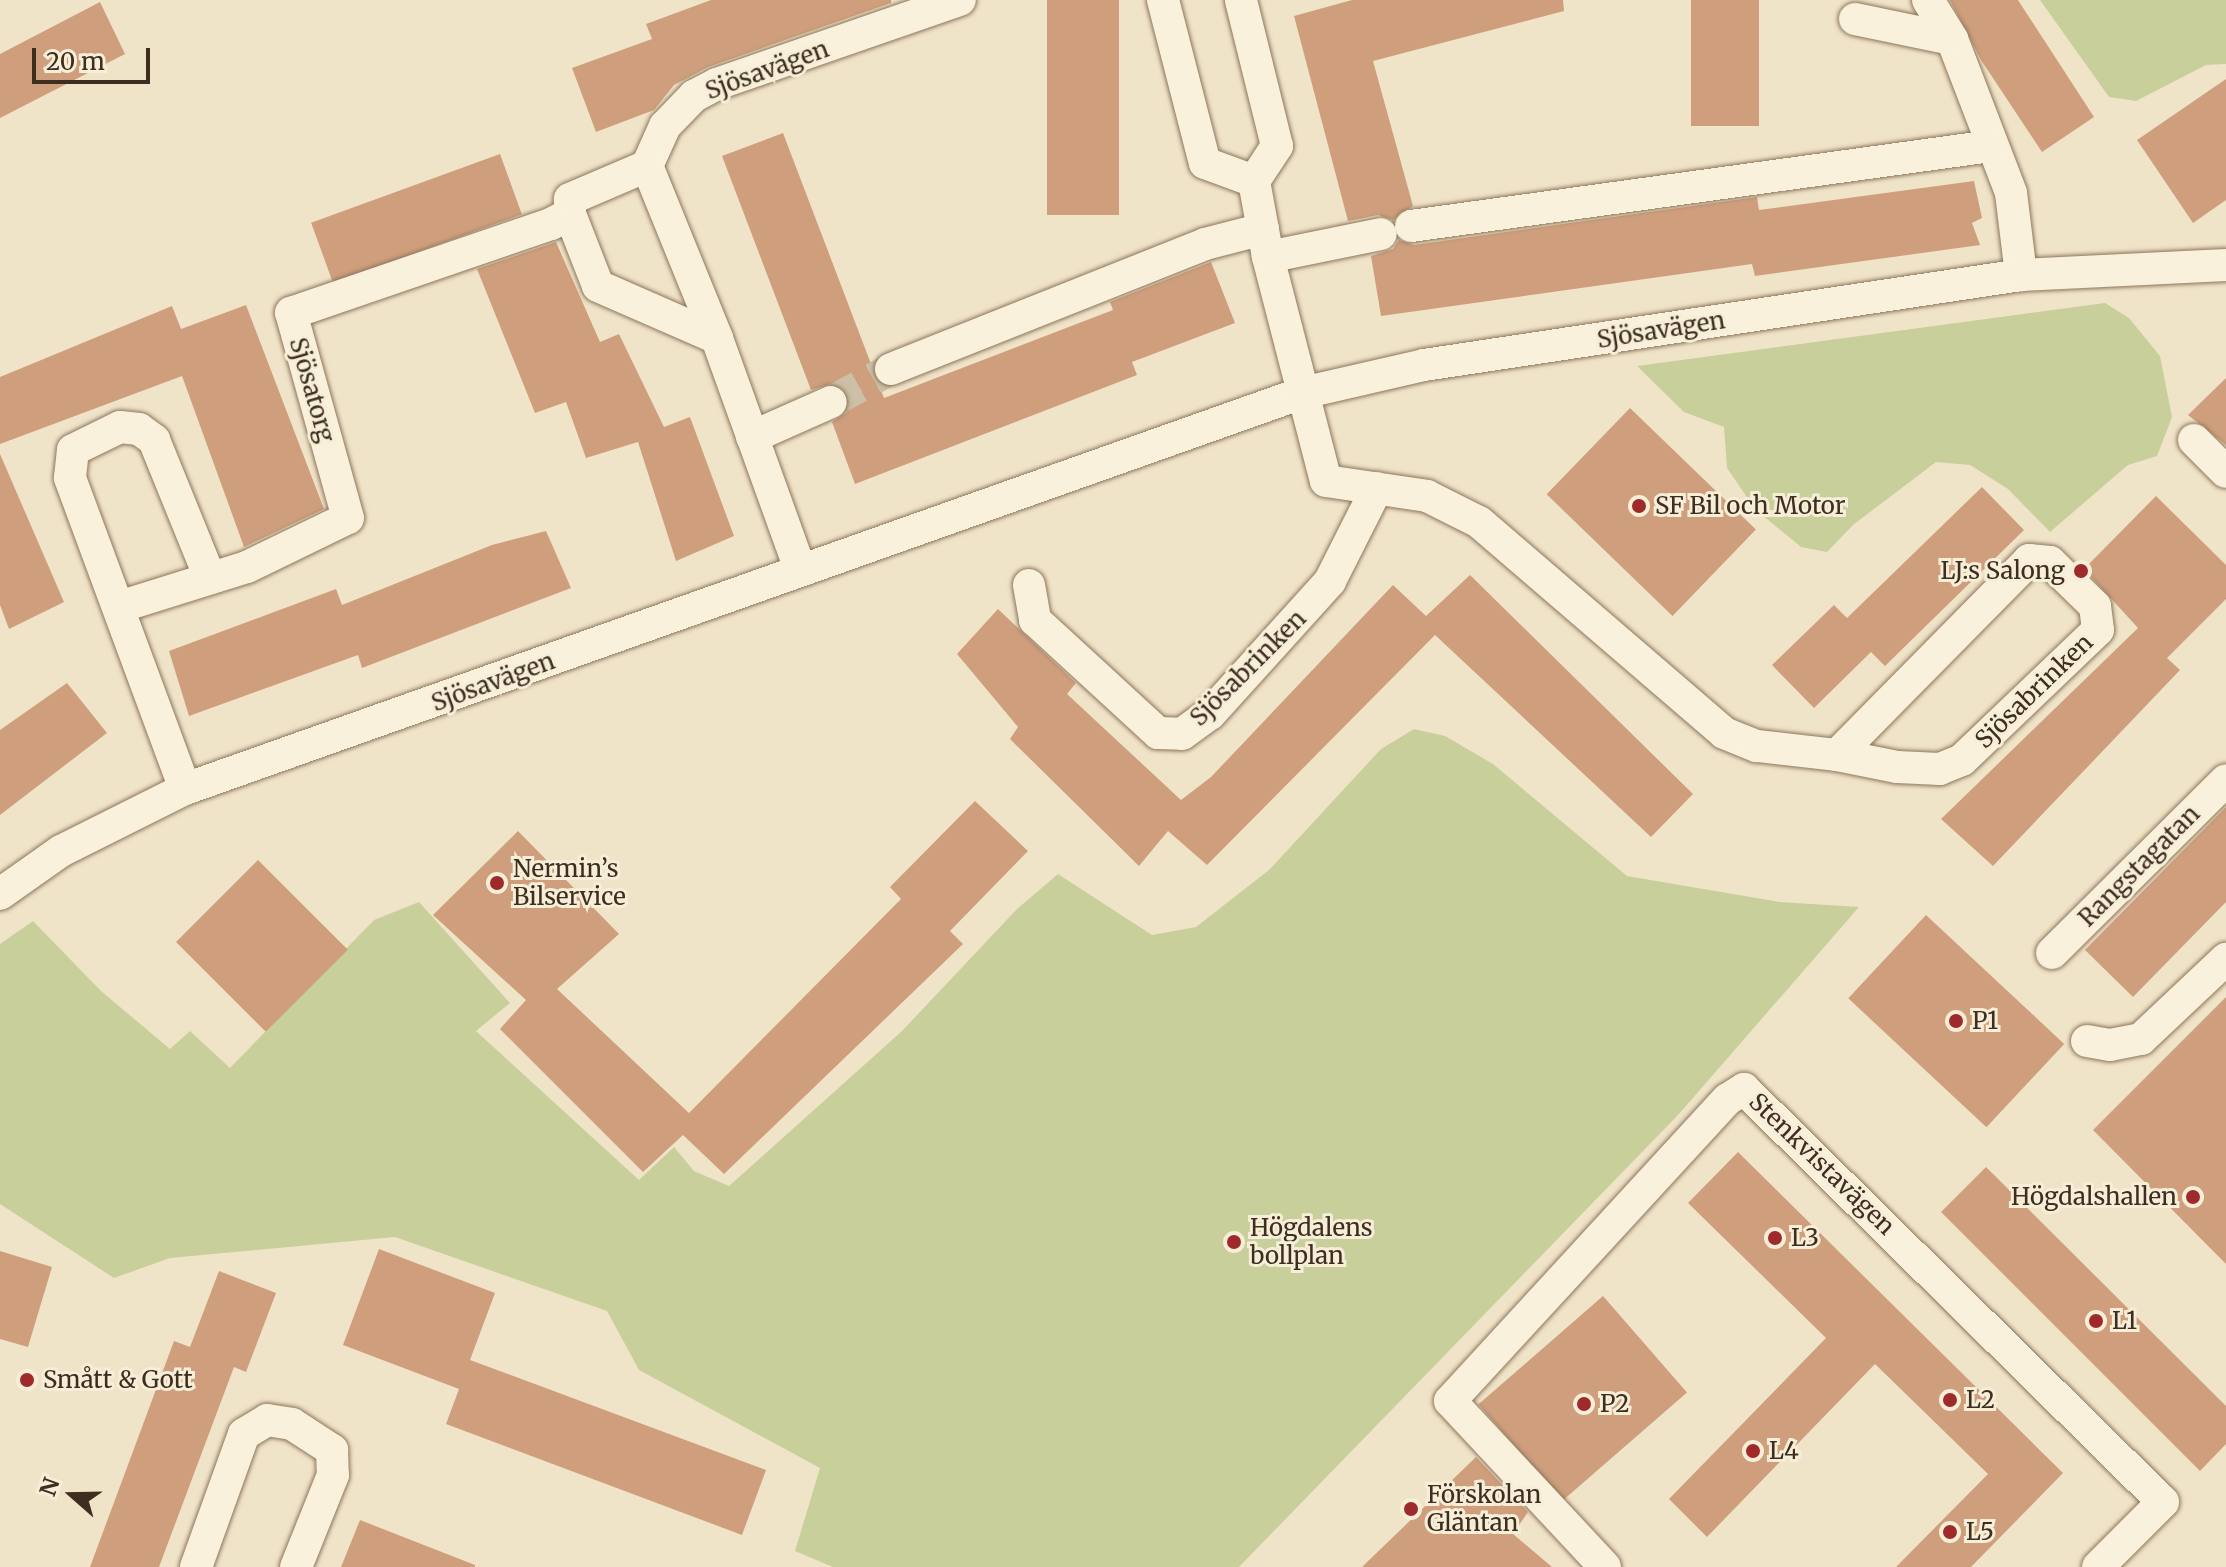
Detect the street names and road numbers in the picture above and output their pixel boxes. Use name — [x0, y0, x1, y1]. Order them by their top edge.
street label: Sjösavägen — [701, 34, 833, 106]
street label: Sjösavägen — [1595, 306, 1727, 354]
street label: Sjösatorg — [283, 334, 341, 446]
street label: Sjösabrinken — [1184, 604, 1312, 732]
street label: Sjösabrinken — [1969, 628, 2099, 754]
street label: Sjösavägen — [427, 646, 559, 718]
street label: Rangstagatan — [2072, 799, 2206, 933]
street label: Stenkvistavägen — [1743, 1087, 1901, 1241]

